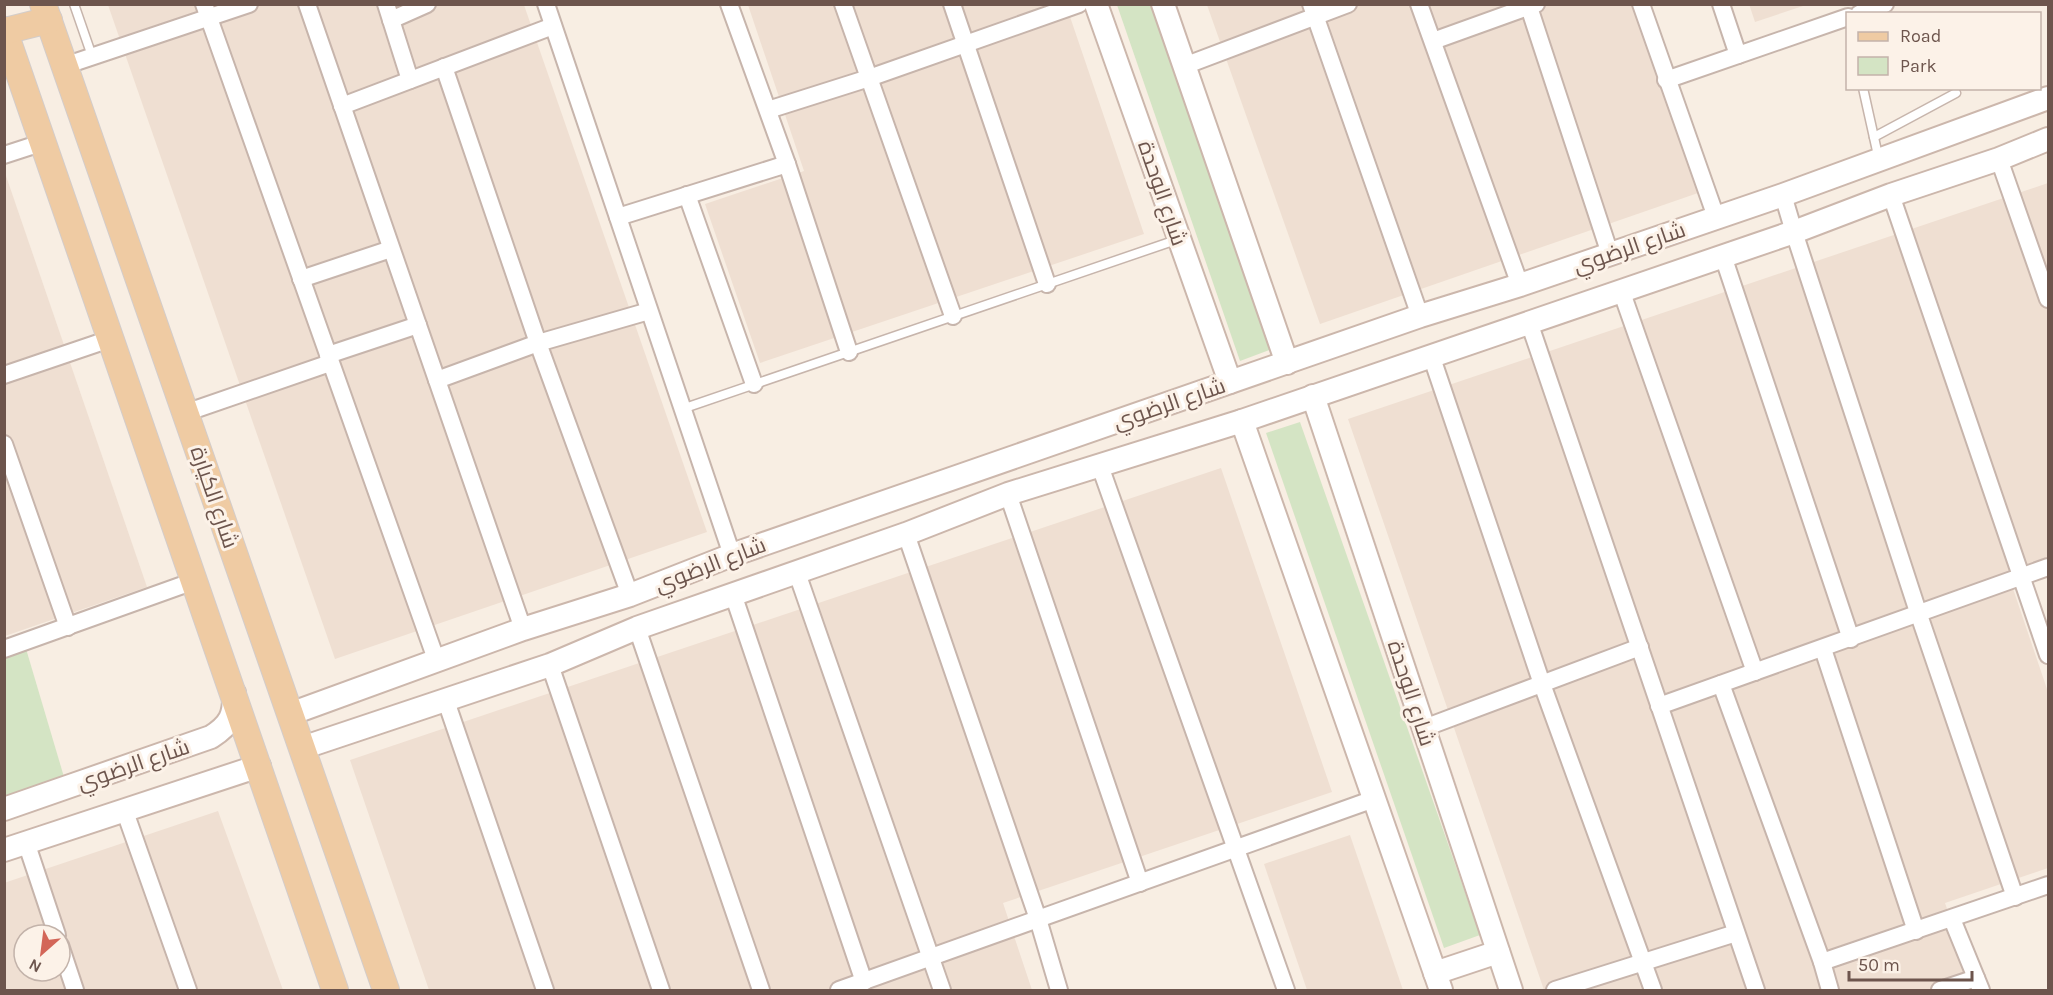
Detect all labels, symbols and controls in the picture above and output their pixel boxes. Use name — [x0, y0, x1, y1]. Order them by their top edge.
legend — [1846, 12, 2041, 90]
text: Road — [1900, 25, 1941, 47]
text: Park — [1900, 55, 1937, 77]
street label: شارع الوحدة — [1131, 137, 1192, 250]
street label: شارع الرضوي — [1570, 217, 1690, 282]
street label: شارع الرضوي — [1110, 373, 1230, 438]
street label: شارع الكيارة — [184, 443, 244, 552]
street label: شارع الرضوي — [651, 532, 771, 601]
street label: شارع الوحدة — [1381, 637, 1440, 750]
street label: شارع الرضوي — [74, 734, 194, 799]
north arrow — [12, 923, 72, 983]
scale bar — [1849, 944, 1972, 982]
text: 50 m — [1858, 954, 1900, 976]
text: N — [26, 955, 45, 977]

